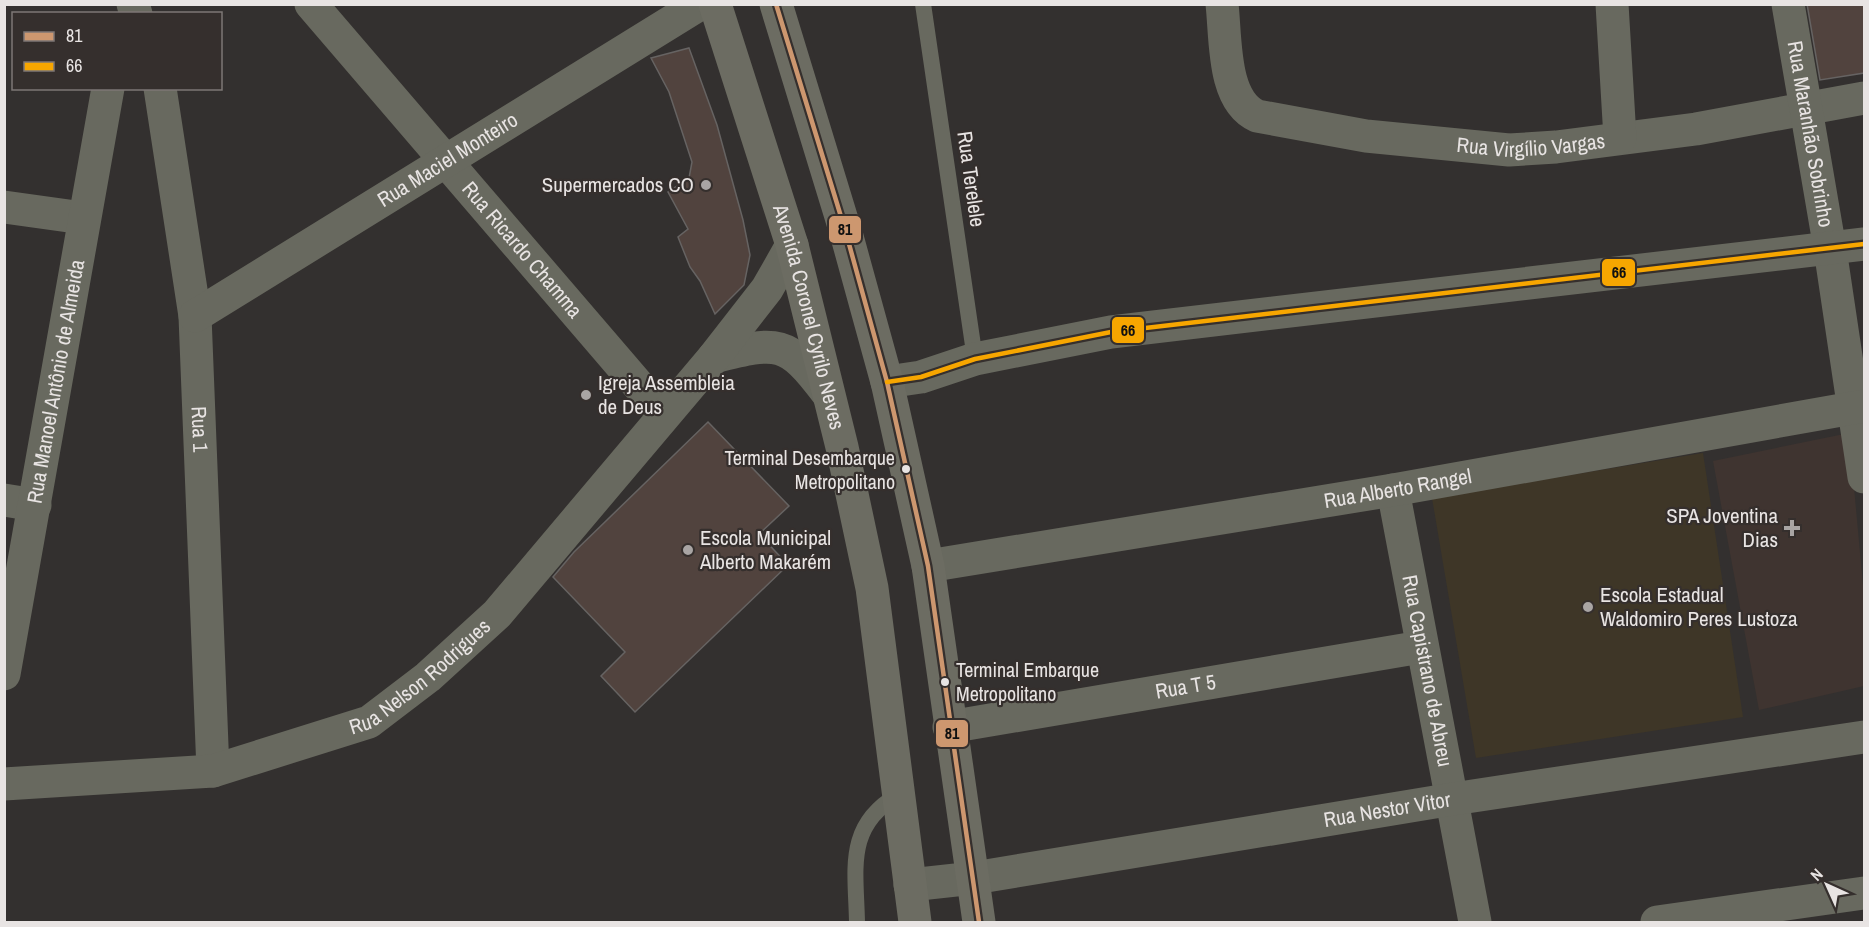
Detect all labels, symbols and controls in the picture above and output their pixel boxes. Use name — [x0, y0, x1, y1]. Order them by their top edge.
legend — [12, 12, 222, 90]
text: 81 — [66, 23, 83, 48]
street label: Rua Maranhão Sobrinho — [1781, 39, 1841, 229]
text: 66 — [66, 53, 82, 78]
street label: Rua Maciel Monteiro — [372, 105, 523, 214]
street label: Rua Virgílio Vargas — [1455, 126, 1607, 164]
street label: Rua Terelele — [950, 129, 993, 229]
place label: Supermercados CO — [542, 170, 694, 199]
street label: Rua Ricardo Chamma — [456, 175, 590, 324]
marker: Supermercados CO — [699, 178, 713, 192]
street label: Avenida Coronel Cyrilo Neves — [766, 200, 852, 433]
line badge: 81 — [828, 215, 862, 244]
text: 81 — [838, 218, 853, 240]
street label: Rua Manoel Antônio de Almeida — [20, 257, 91, 506]
line badge: 66 — [1601, 258, 1636, 287]
text: 66 — [1612, 261, 1626, 283]
line badge: 66 — [1111, 316, 1145, 344]
text: 66 — [1121, 319, 1135, 341]
place label: Igreja Assembleia de Deus — [598, 368, 735, 421]
marker: Igreja Assembleia de Deus — [579, 388, 593, 402]
street label: Rua 1 — [185, 406, 215, 453]
place label: Terminal Desembarque Metropolitano — [725, 444, 895, 495]
street label: Rua Alberto Rangel — [1322, 461, 1474, 515]
marker: Terminal Desembarque Metropolitano — [900, 463, 912, 475]
place label: SPA Joventina Dias — [1666, 501, 1778, 554]
marker: SPA Joventina Dias — [1783, 519, 1801, 537]
place label: Escola Municipal Alberto Makarém — [699, 523, 831, 576]
marker: Escola Municipal Alberto Makarém — [681, 543, 695, 557]
street label: Rua Capistrano de Abreu — [1395, 572, 1460, 769]
place label: Escola Estadual Waldomiro Peres Lustoza — [1600, 580, 1798, 633]
marker: Escola Estadual Waldomiro Peres Lustoza — [1581, 600, 1595, 614]
street label: Rua Nelson Rodrigues — [345, 612, 497, 741]
place label: Terminal Embarque Metropolitano — [956, 656, 1099, 707]
street label: Rua T 5 — [1153, 667, 1218, 706]
marker: Terminal Embarque Metropolitano — [939, 676, 951, 688]
line badge: 81 — [935, 719, 969, 748]
text: 81 — [945, 722, 960, 744]
street label: Rua Nestor Vitor — [1321, 785, 1453, 834]
north arrow — [1797, 855, 1857, 915]
text: N — [1805, 863, 1828, 886]

